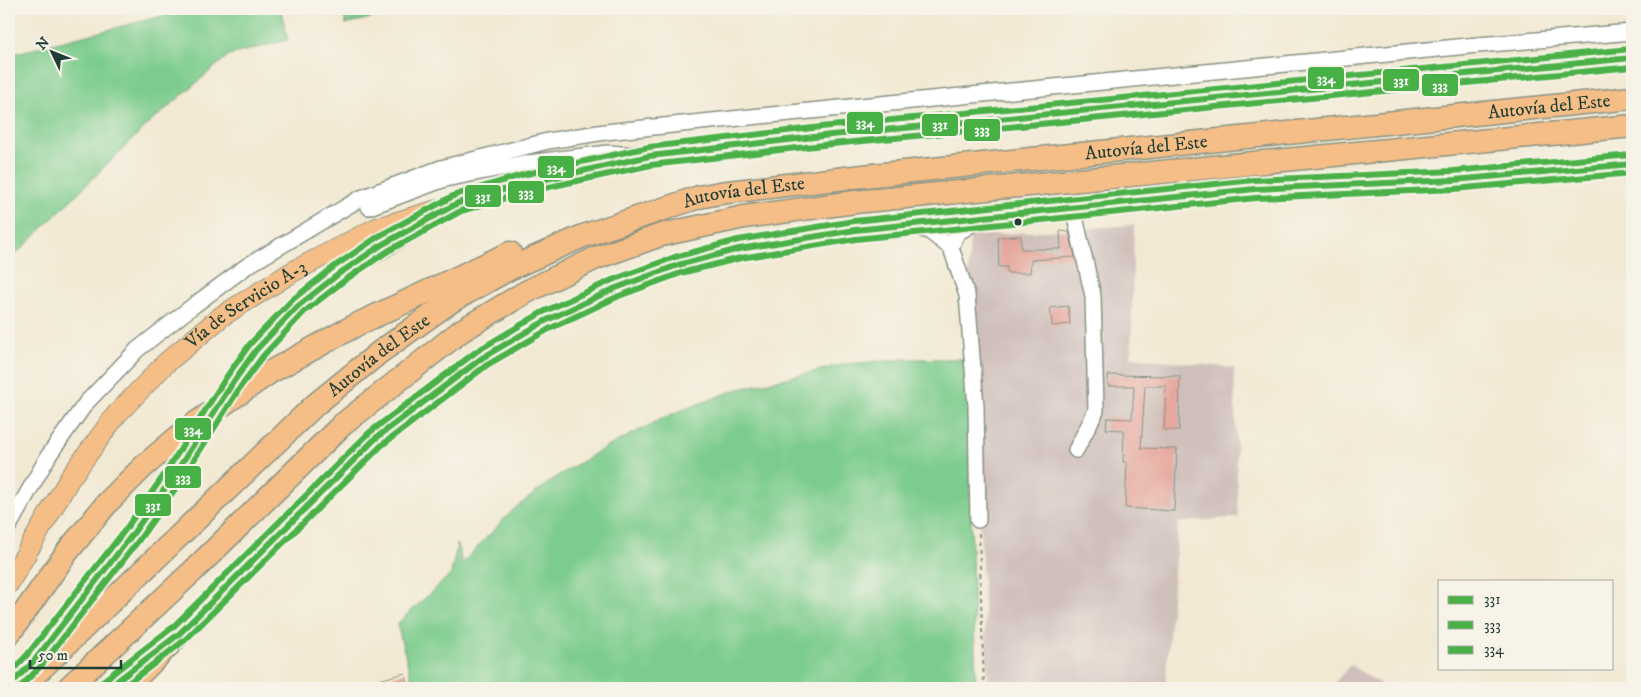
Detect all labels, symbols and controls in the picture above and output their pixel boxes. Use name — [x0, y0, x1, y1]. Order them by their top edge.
north arrow — [28, 28, 78, 78]
text: N — [33, 33, 54, 54]
line badge: 334 — [1307, 66, 1345, 90]
line badge: 331 — [1382, 68, 1420, 92]
text: 334 — [1317, 70, 1336, 88]
text: 331 — [1393, 72, 1409, 90]
line badge: 333 — [1421, 73, 1459, 97]
text: 333 — [1432, 77, 1448, 95]
street label: Autovía del Este — [1487, 89, 1612, 124]
line badge: 334 — [846, 111, 884, 135]
line badge: 331 — [921, 113, 959, 137]
text: 334 — [856, 114, 875, 132]
text: 331 — [932, 116, 948, 134]
line badge: 333 — [963, 118, 1001, 142]
text: 333 — [974, 121, 990, 139]
street label: Autovía del Este — [1084, 130, 1209, 165]
line badge: 334 — [537, 155, 575, 179]
text: 334 — [547, 159, 566, 177]
street label: Autovía del Este — [680, 171, 806, 213]
line badge: 333 — [507, 180, 545, 204]
line badge: 331 — [464, 184, 502, 208]
text: 333 — [518, 184, 534, 202]
text: 331 — [475, 188, 491, 206]
unlabelled marker — [1013, 217, 1023, 227]
street label: Vía de Servicio A-3 — [180, 255, 310, 354]
street label: Autovía del Este — [323, 309, 434, 402]
line badge: 334 — [174, 417, 212, 441]
text: 334 — [184, 421, 203, 439]
line badge: 333 — [164, 465, 202, 489]
text: 333 — [175, 469, 191, 487]
line badge: 331 — [134, 493, 172, 517]
text: 331 — [145, 497, 161, 515]
legend — [1438, 580, 1614, 670]
text: 331 — [1484, 590, 1501, 609]
text: 333 — [1484, 616, 1501, 635]
scale bar — [30, 637, 121, 669]
text: 334 — [1484, 640, 1504, 659]
text: 50 m — [38, 646, 68, 665]

